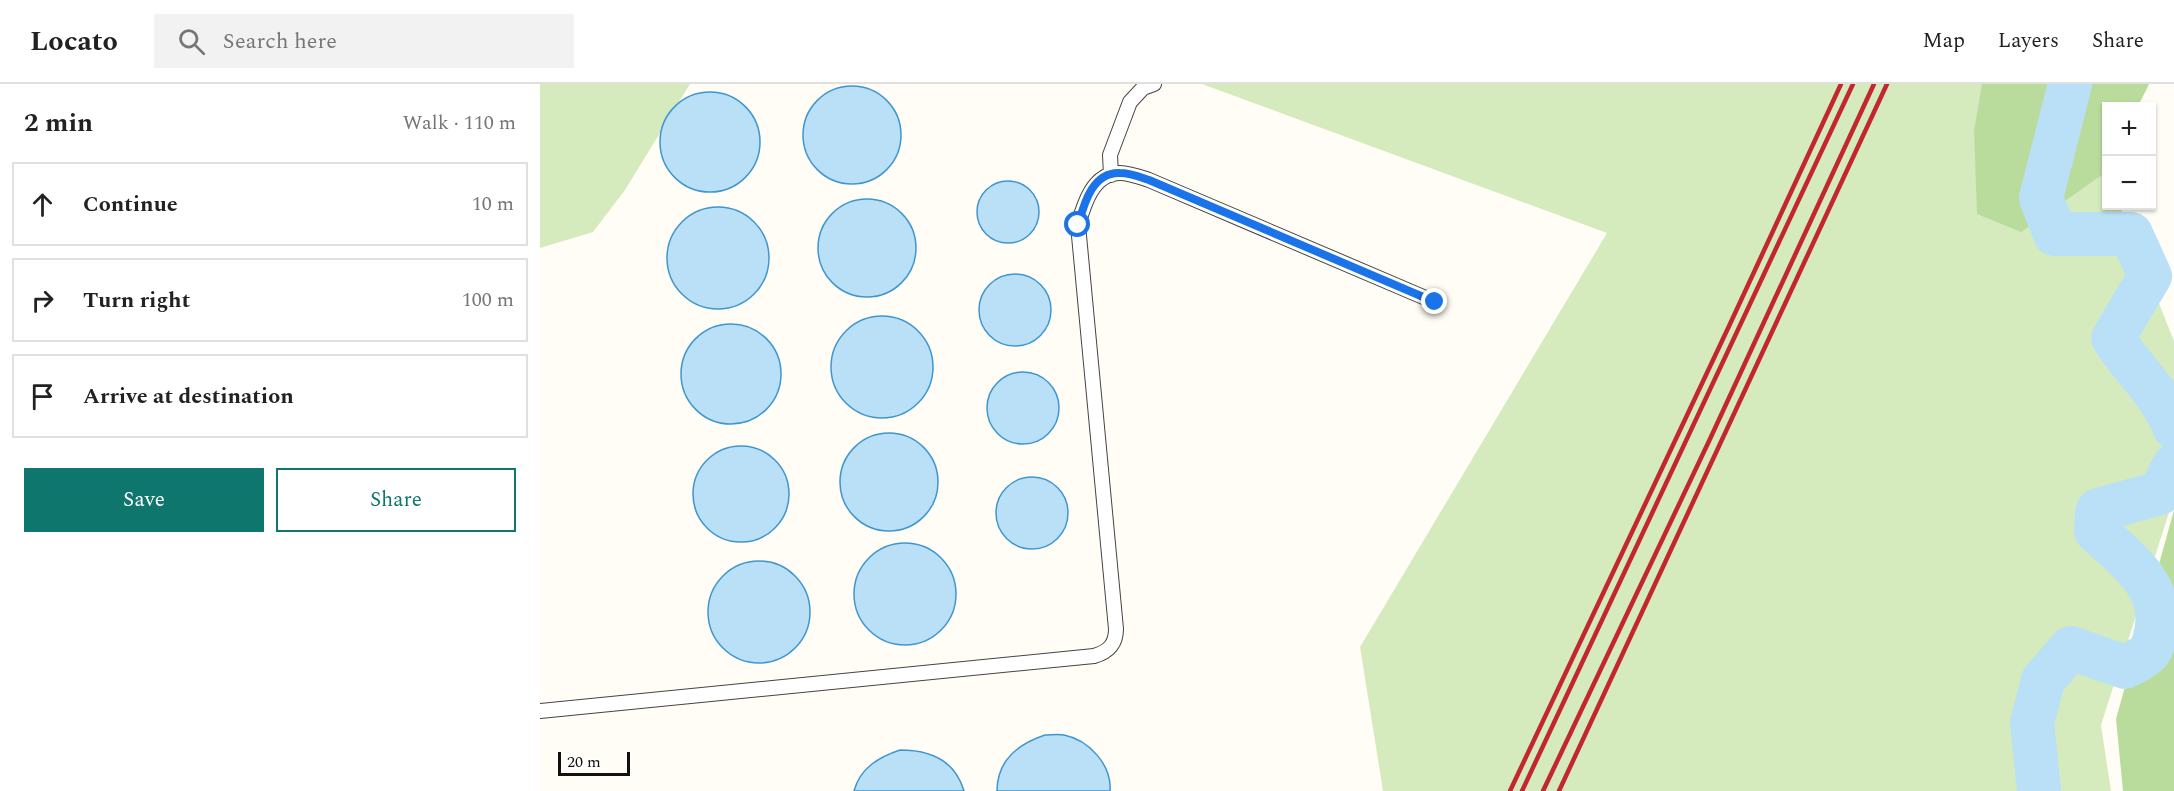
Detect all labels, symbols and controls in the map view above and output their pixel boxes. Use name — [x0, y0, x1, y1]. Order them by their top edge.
search box — [154, 14, 574, 68]
text: Locato — [30, 20, 118, 63]
icon: search — [175, 25, 208, 58]
text: Search here — [223, 25, 337, 58]
text: Map — [1923, 25, 1965, 57]
text: Layers — [1998, 25, 2059, 57]
text: Share — [2092, 25, 2144, 57]
map controls — [2102, 102, 2156, 210]
button: + — [2102, 102, 2156, 156]
text: 2 min — [24, 103, 93, 143]
text: Walk · 110 m — [403, 108, 516, 138]
button: − — [2102, 156, 2156, 210]
icon: ahead — [26, 188, 59, 221]
text: Continue — [83, 188, 178, 221]
text: 10 m — [472, 189, 514, 219]
route start — [1064, 211, 1090, 237]
icon: right — [26, 284, 59, 317]
text: Turn right — [83, 284, 190, 317]
text: 100 m — [462, 285, 514, 315]
route end — [1421, 288, 1447, 314]
icon: arrive — [26, 380, 59, 413]
text: Arrive at destination — [83, 380, 294, 413]
button: Save — [24, 468, 264, 532]
button: Share — [276, 468, 516, 532]
scale bar — [558, 749, 630, 776]
text: 20 m — [567, 750, 601, 774]

